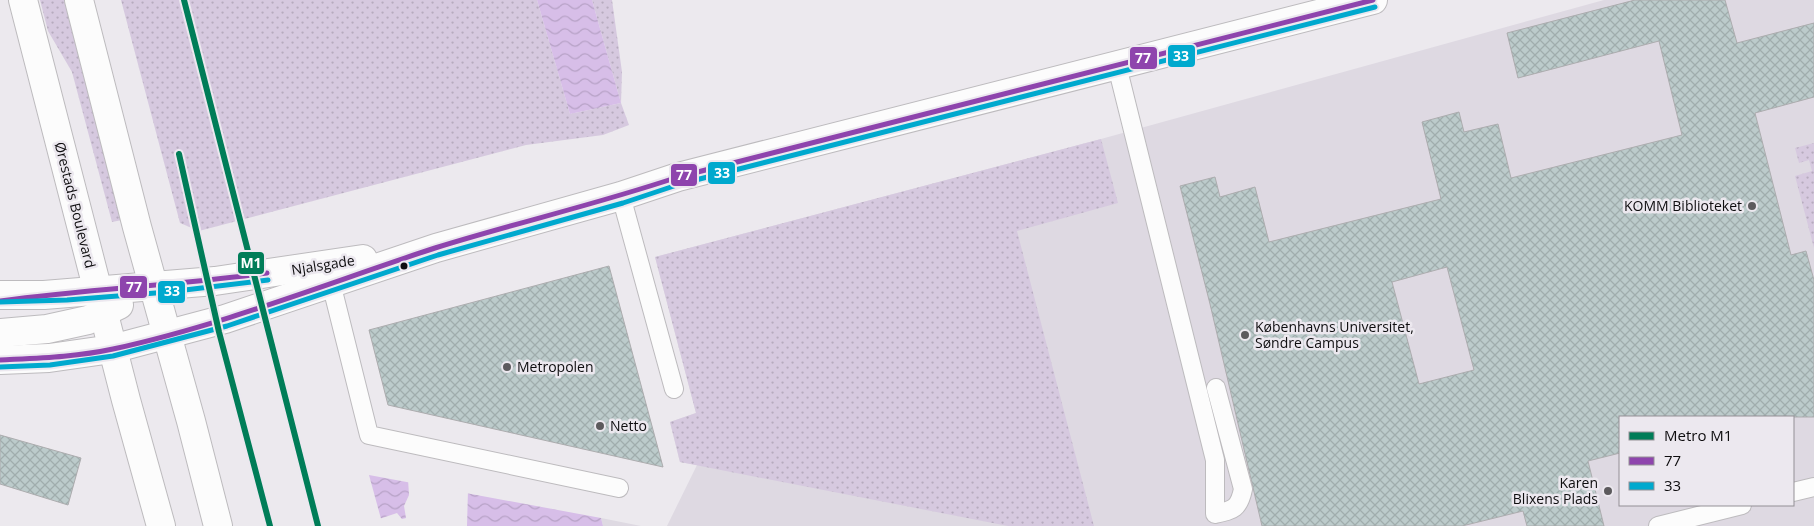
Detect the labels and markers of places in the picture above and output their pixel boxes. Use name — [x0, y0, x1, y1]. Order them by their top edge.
place label: KOMM Biblioteket — [1624, 196, 1742, 215]
marker: KOMM Biblioteket — [1746, 200, 1758, 212]
unlabelled marker — [399, 261, 409, 271]
place label: Københavns Universitet, Søndre Campus — [1255, 317, 1414, 352]
marker: Københavns Universitet, Søndre Campus — [1239, 329, 1251, 341]
place label: Metropolen — [517, 357, 594, 376]
marker: Metropolen — [501, 361, 513, 373]
place label: Netto — [610, 416, 647, 435]
marker: Netto — [594, 420, 606, 432]
place label: Karen Blixens Plads — [1513, 473, 1598, 508]
marker: Karen Blixens Plads — [1602, 485, 1614, 497]

